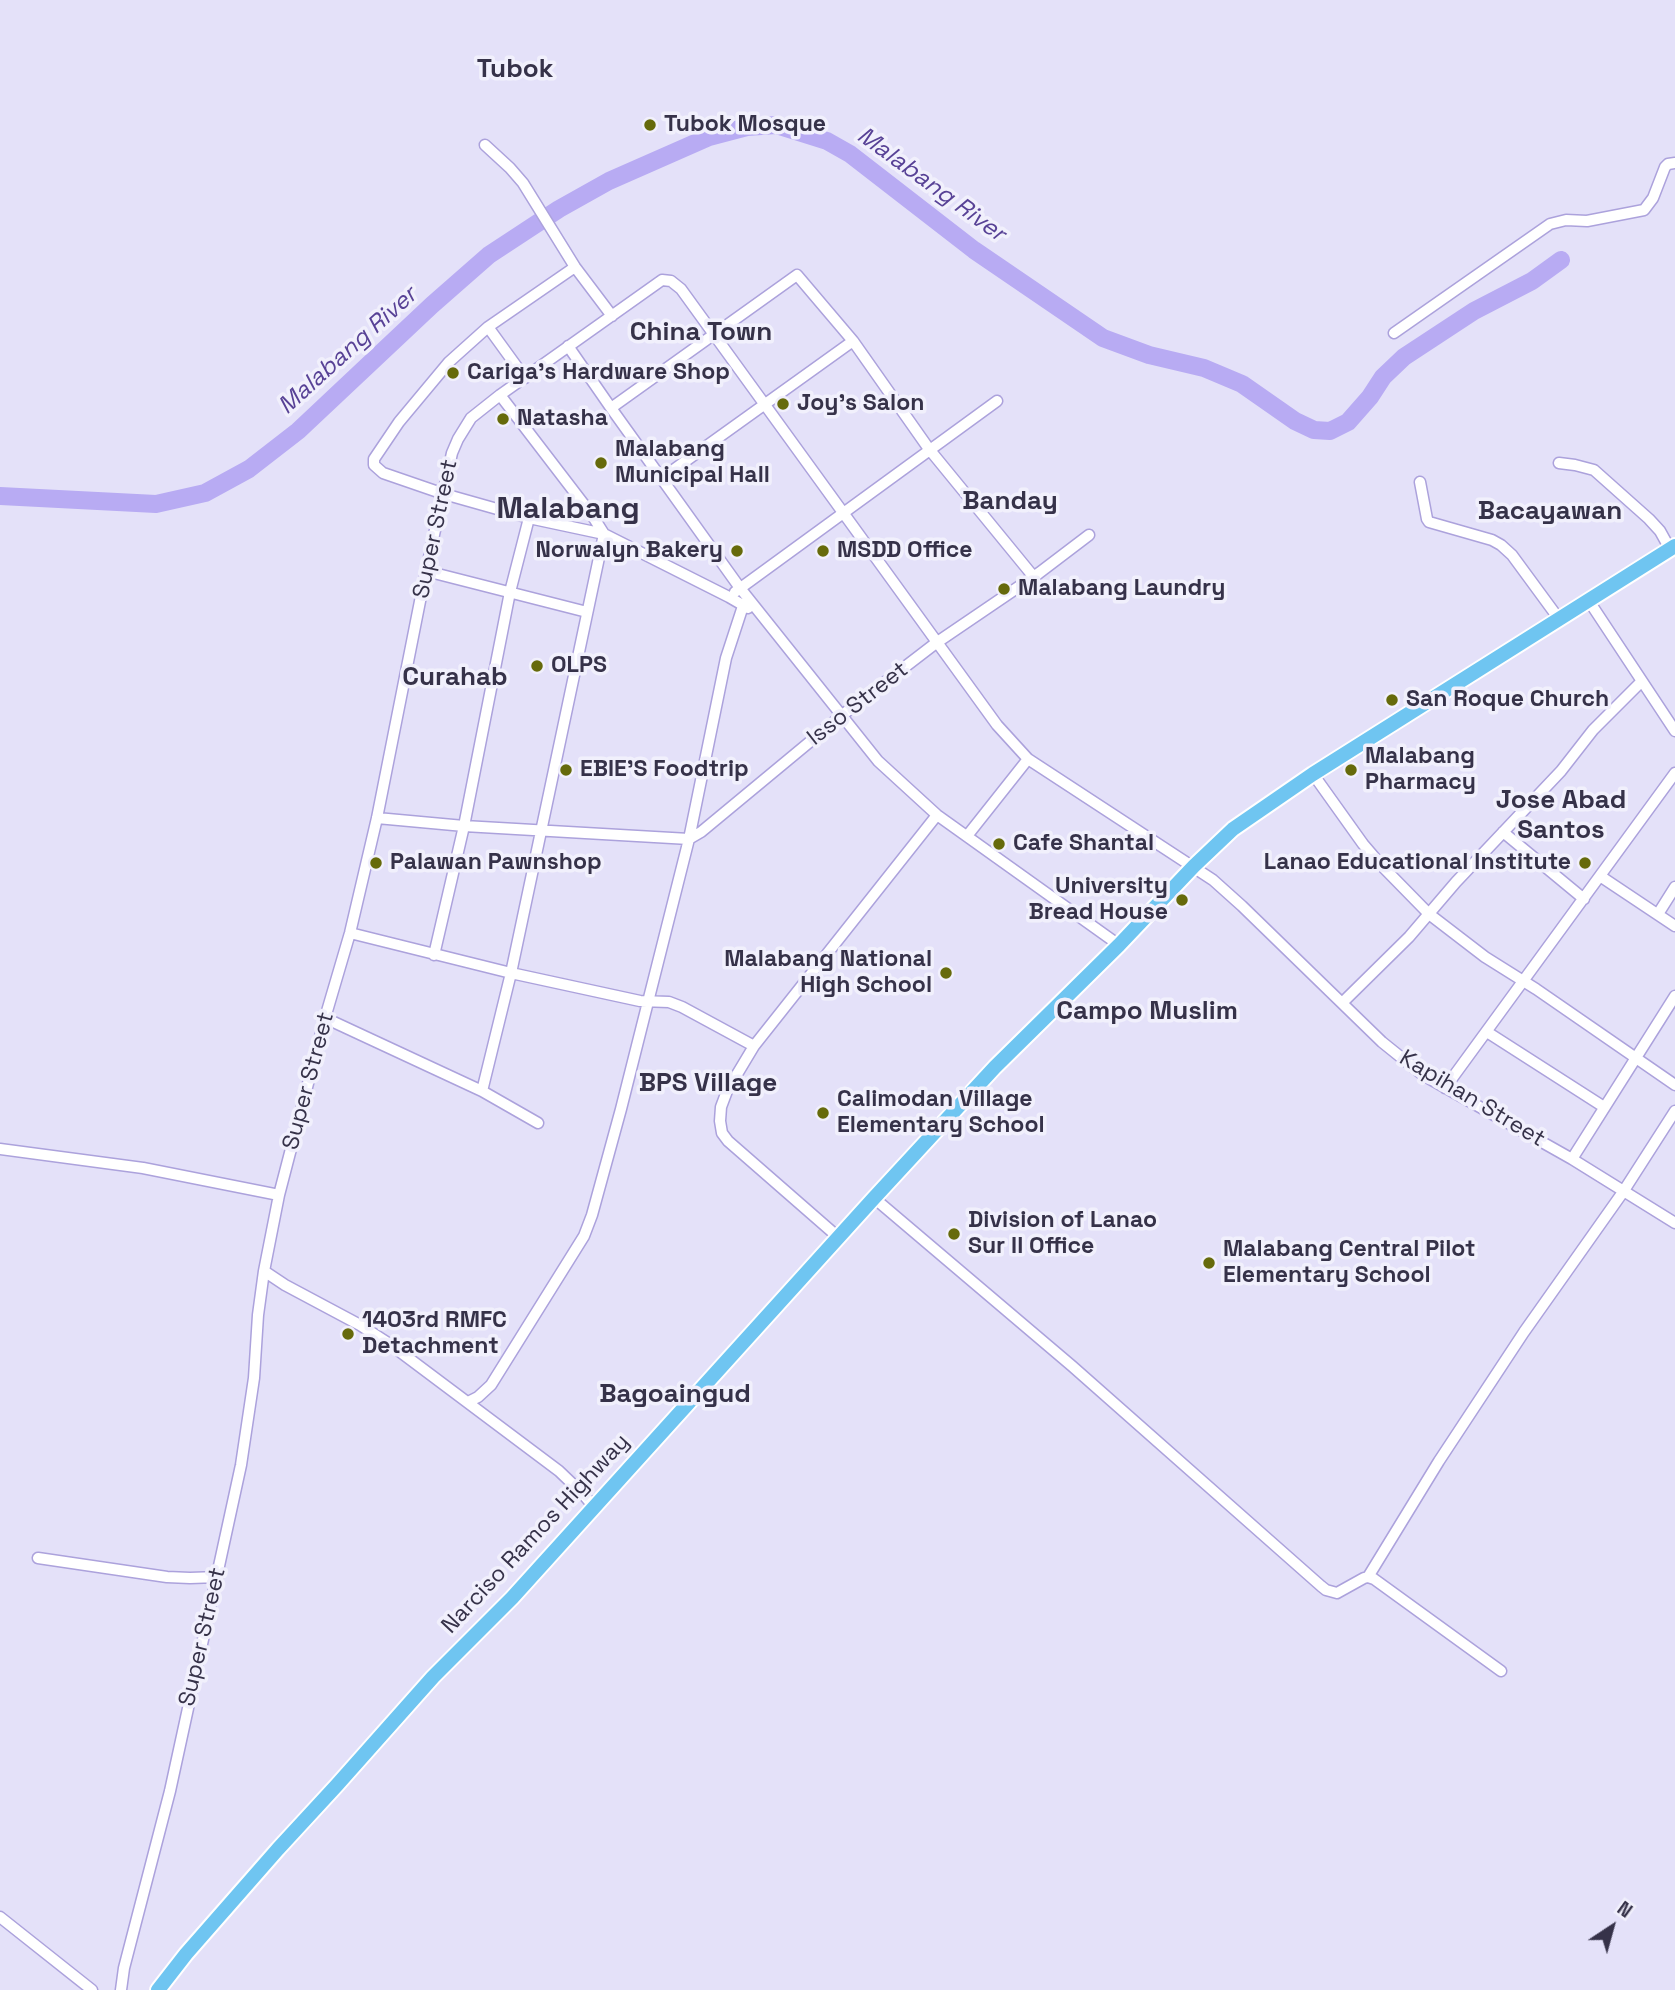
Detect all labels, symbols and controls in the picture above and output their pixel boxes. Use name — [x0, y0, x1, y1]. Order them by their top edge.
district label: Tubok — [477, 54, 553, 86]
place label: Tubok Mosque — [664, 111, 826, 139]
marker: Tubok Mosque — [642, 117, 658, 133]
water label: Malabang River — [851, 121, 1011, 249]
water label: Malabang River — [273, 281, 423, 421]
district label: China Town — [630, 317, 772, 349]
place label: Cariga's Hardware Shop — [467, 359, 730, 387]
marker: Cariga's Hardware Shop — [445, 365, 461, 381]
place label: Joy's Salon — [797, 390, 924, 418]
marker: Joy's Salon — [775, 396, 791, 412]
place label: Natasha — [517, 405, 608, 433]
marker: Natasha — [495, 411, 511, 427]
place label: Malabang Municipal Hall — [615, 436, 770, 490]
marker: Malabang Municipal Hall — [593, 455, 609, 471]
street label: Super Street — [408, 457, 464, 601]
district label: Banday — [962, 486, 1058, 518]
district label: Malabang — [496, 492, 640, 528]
district label: Bacayawan — [1478, 496, 1622, 528]
place label: Norwalyn Bakery — [535, 537, 723, 565]
place label: MSDD Office — [837, 537, 972, 565]
marker: Norwalyn Bakery — [729, 543, 745, 559]
marker: MSDD Office — [815, 543, 831, 559]
place label: Malabang Laundry — [1018, 575, 1225, 603]
marker: Malabang Laundry — [996, 581, 1012, 597]
place label: OLPS — [551, 652, 607, 680]
street label: Isso Street — [802, 656, 914, 752]
marker: OLPS — [529, 658, 545, 674]
district label: Curahab — [402, 662, 508, 694]
place label: San Roque Church — [1406, 686, 1609, 714]
marker: San Roque Church — [1384, 692, 1400, 708]
place label: Malabang Pharmacy — [1365, 743, 1476, 797]
place label: EBIE'S Foodtrip — [580, 756, 749, 784]
marker: EBIE'S Foodtrip — [558, 762, 574, 778]
marker: Malabang Pharmacy — [1343, 762, 1359, 778]
district label: Jose Abad Santos — [1496, 785, 1626, 846]
place label: Cafe Shantal — [1013, 830, 1154, 858]
marker: Cafe Shantal — [991, 836, 1007, 852]
place label: Palawan Pawnshop — [390, 849, 602, 877]
place label: Lanao Educational Institute — [1264, 849, 1571, 877]
marker: Palawan Pawnshop — [368, 855, 384, 871]
marker: Lanao Educational Institute — [1577, 855, 1593, 871]
place label: University Bread House — [1029, 873, 1168, 927]
marker: University Bread House — [1174, 892, 1190, 908]
place label: Malabang National High School — [724, 946, 932, 1000]
marker: Malabang National High School — [938, 965, 954, 981]
district label: Campo Muslim — [1056, 996, 1238, 1028]
street label: Super Street — [277, 1009, 341, 1153]
street label: Kapihan Street — [1394, 1045, 1550, 1153]
district label: BPS Village — [639, 1068, 777, 1100]
place label: Calimodan Village Elementary School — [837, 1086, 1045, 1140]
marker: Calimodan Village Elementary School — [815, 1105, 831, 1121]
place label: Division of Lanao Sur II Office — [968, 1207, 1157, 1261]
marker: Division of Lanao Sur II Office — [946, 1226, 962, 1242]
place label: Malabang Central Pilot Elementary School — [1223, 1236, 1475, 1290]
marker: Malabang Central Pilot Elementary School — [1201, 1255, 1217, 1271]
place label: 1403rd RMFC Detachment — [362, 1307, 507, 1361]
marker: 1403rd RMFC Detachment — [340, 1326, 356, 1342]
district label: Bagoaingud — [599, 1379, 751, 1411]
street label: Narciso Ramos Highway — [436, 1428, 636, 1640]
street label: Super Street — [174, 1565, 232, 1709]
north arrow — [1577, 1892, 1647, 1962]
text: N — [1612, 1896, 1637, 1923]

